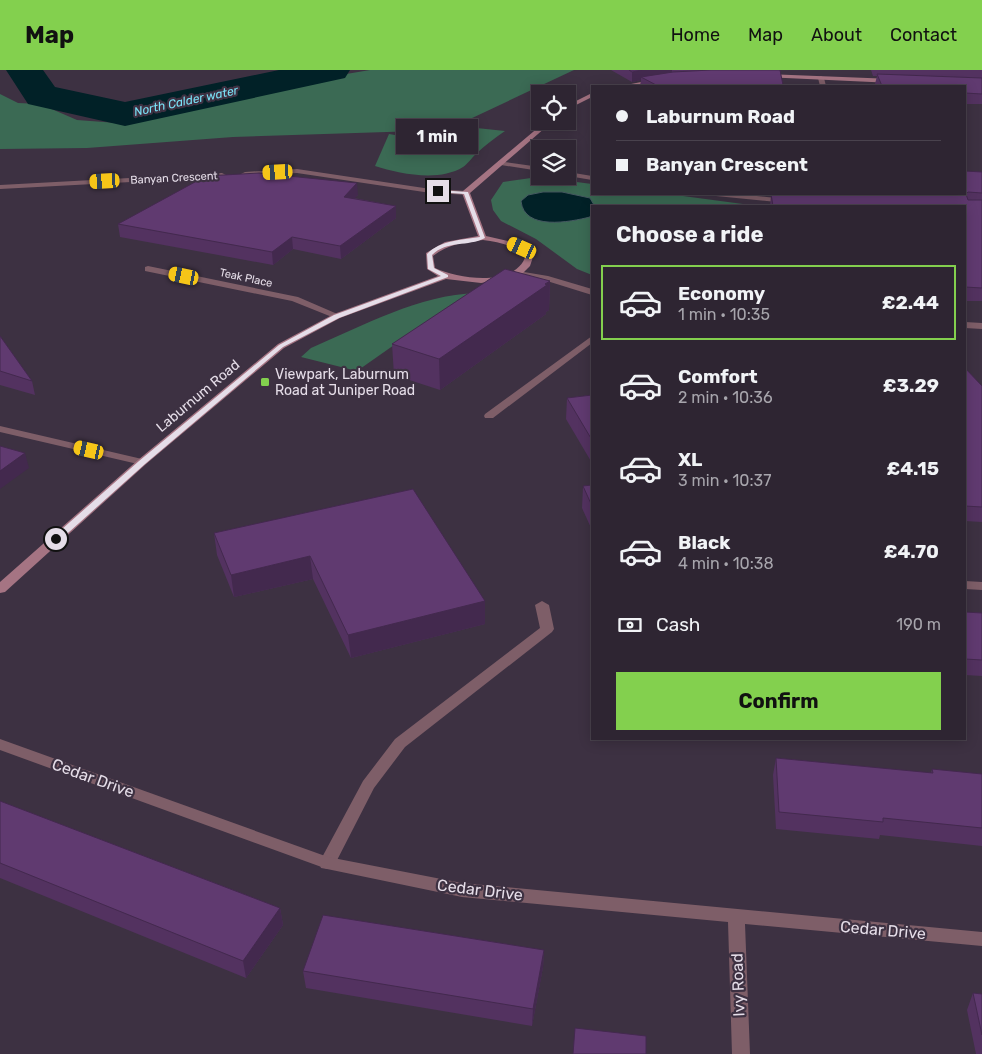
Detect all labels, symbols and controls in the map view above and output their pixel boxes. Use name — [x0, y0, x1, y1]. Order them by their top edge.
text: Map — [25, 21, 74, 49]
text: Home — [671, 24, 720, 46]
text: Map — [748, 24, 783, 46]
text: About — [811, 24, 862, 46]
text: Contact — [890, 24, 957, 46]
water label: North Calder water — [133, 83, 240, 119]
map controls — [531, 85, 576, 185]
button: locate — [531, 85, 576, 130]
text: Laburnum Road — [646, 105, 795, 128]
callout: 1 min — [397, 118, 479, 154]
text: 1 min — [417, 127, 457, 146]
button: layers — [531, 140, 576, 185]
text: Banyan Crescent — [646, 153, 808, 176]
car — [262, 164, 293, 180]
street label: Banyan Crescent — [130, 169, 219, 187]
car — [89, 173, 120, 189]
route end — [427, 180, 449, 202]
text: Choose a ride — [616, 221, 763, 248]
car — [505, 235, 538, 261]
car — [167, 266, 200, 286]
street label: Teak Place — [218, 266, 274, 290]
icon: car — [618, 280, 663, 325]
text: Economy — [678, 282, 765, 305]
text: £2.44 — [882, 291, 939, 314]
text: 1 min · 10:35 — [678, 305, 770, 324]
street label: Laburnum Road — [153, 356, 243, 436]
icon: car — [618, 363, 663, 408]
text: Comfort — [678, 365, 758, 388]
place label: Viewpark, Laburnum Road at Juniper Road — [275, 366, 415, 399]
text: £3.29 — [883, 374, 939, 397]
marker: Viewpark, Laburnum Road at Juniper Road — [259, 376, 271, 388]
text: 2 min · 10:36 — [678, 388, 773, 407]
car — [72, 439, 105, 461]
icon: car — [618, 446, 663, 491]
text: XL — [678, 448, 702, 471]
text: £4.15 — [887, 457, 939, 480]
text: 3 min · 10:37 — [678, 471, 771, 490]
route start — [45, 528, 67, 550]
icon: car — [618, 529, 663, 574]
text: Black — [678, 531, 730, 554]
text: £4.70 — [884, 540, 939, 563]
text: 4 min · 10:38 — [678, 554, 774, 573]
icon: cash — [616, 611, 644, 639]
text: Cash — [656, 613, 700, 636]
text: 190 m — [896, 615, 941, 634]
button: Confirm — [616, 672, 941, 730]
street label: Cedar Drive — [49, 754, 137, 802]
street label: Cedar Drive — [436, 875, 524, 905]
street label: Cedar Drive — [839, 917, 927, 943]
street label: Ivy Road — [727, 953, 749, 1017]

